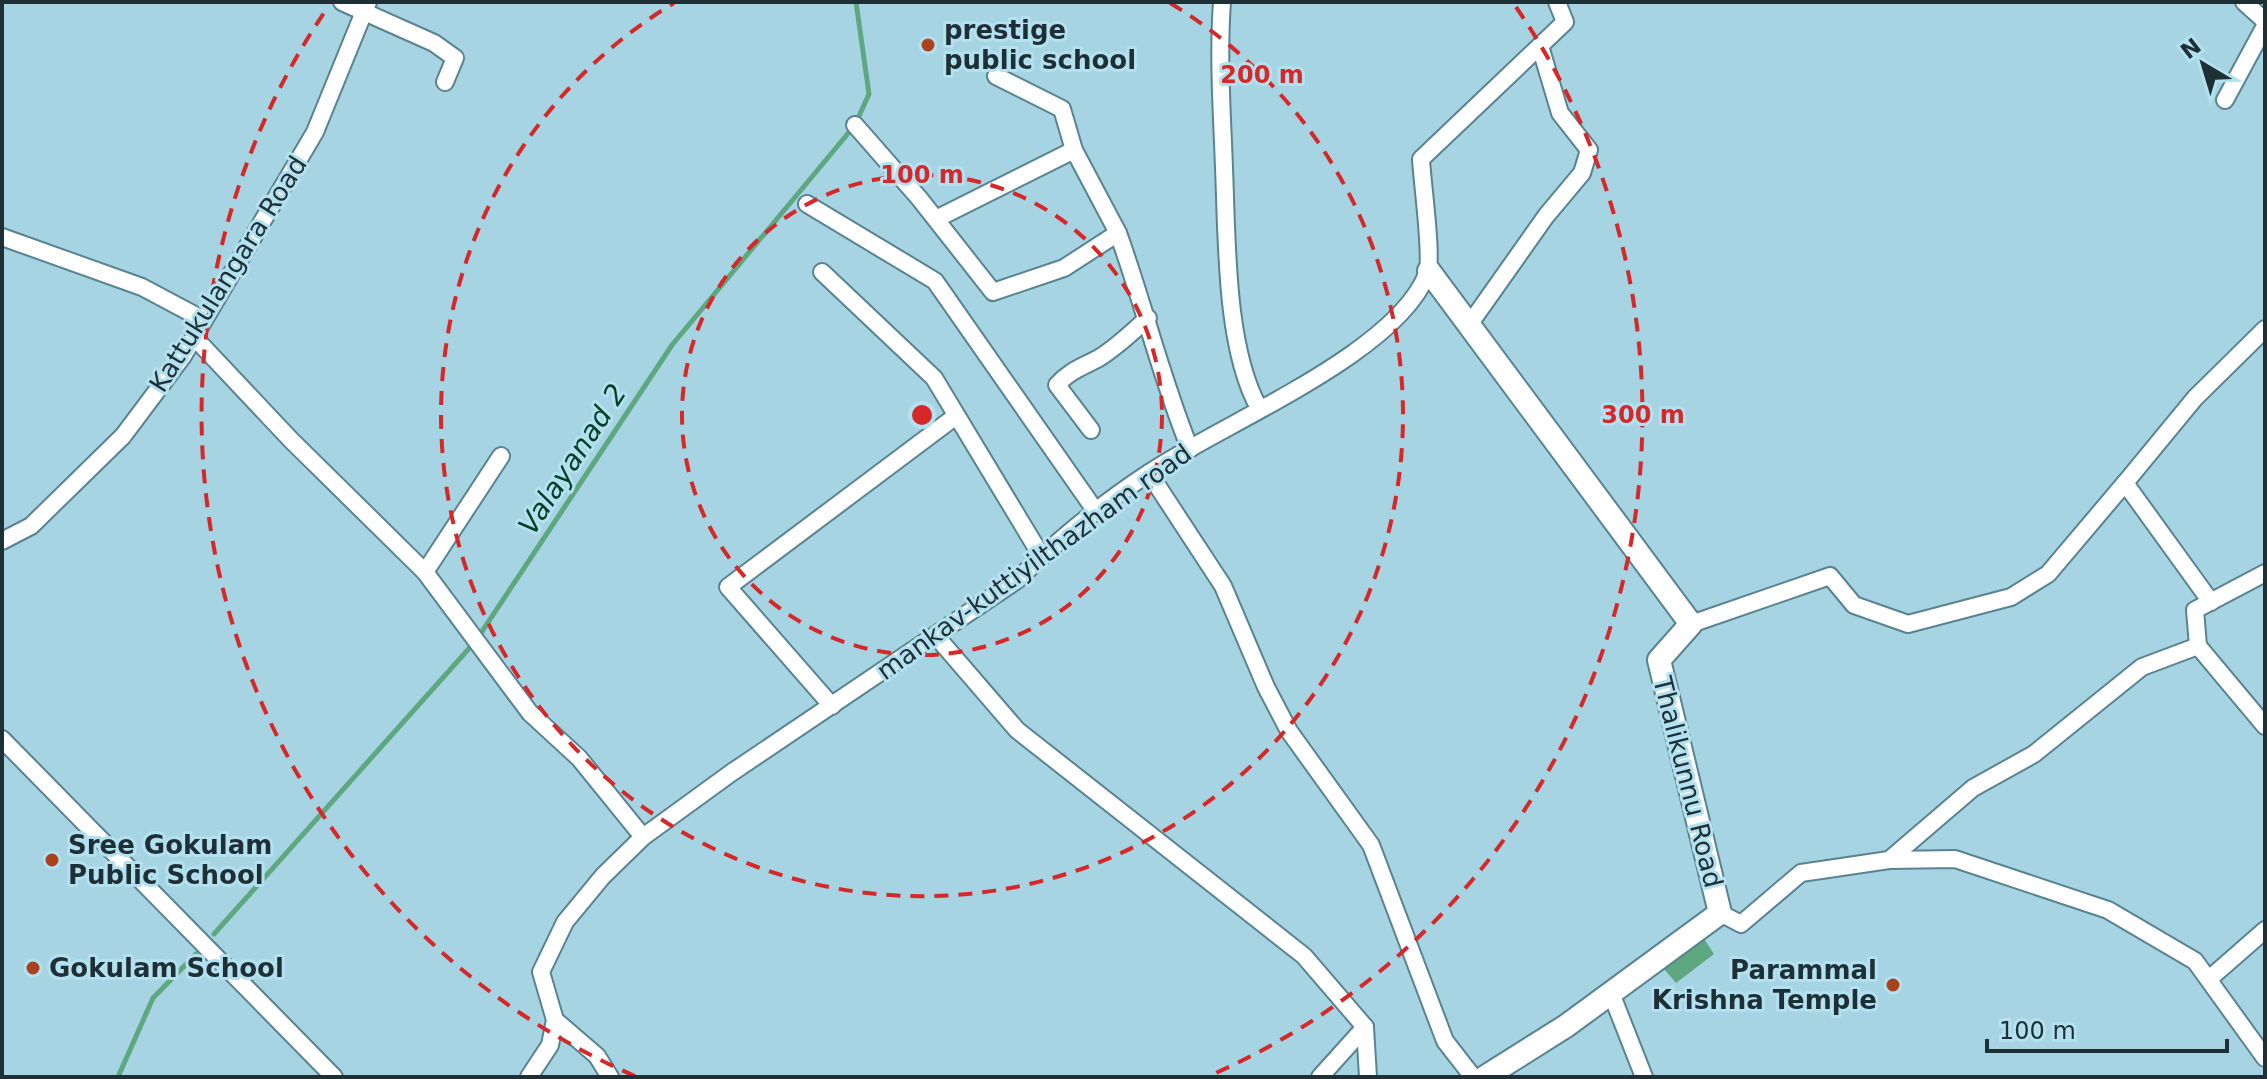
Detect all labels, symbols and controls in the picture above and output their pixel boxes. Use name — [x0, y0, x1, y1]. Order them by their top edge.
place label: prestige public school — [944, 15, 1136, 75]
north arrow — [2163, 24, 2243, 104]
text: N — [2176, 33, 2206, 64]
marker: prestige public school — [919, 36, 937, 54]
text: 200 m — [1220, 61, 1304, 89]
street label: Kattukulangara Road — [143, 151, 313, 397]
text: 100 m — [880, 161, 964, 189]
water label: Valayanad 2 — [512, 378, 633, 541]
centre of rings — [908, 401, 936, 429]
text: 300 m — [1601, 401, 1685, 429]
street label: mankav-kuttiyilthazham road — [871, 438, 1197, 686]
street label: Thalikunnu Road — [1647, 672, 1729, 891]
place label: Sree Gokulam Public School — [68, 830, 272, 890]
marker: Sree Gokulam Public School — [43, 851, 61, 869]
place label: Gokulam School — [49, 953, 284, 983]
place label: Parammal Krishna Temple — [1652, 955, 1877, 1015]
marker: Gokulam School — [24, 959, 42, 977]
marker: Parammal Krishna Temple — [1884, 976, 1902, 994]
scale bar — [1987, 1003, 2227, 1053]
text: 100 m — [1999, 1017, 2076, 1045]

